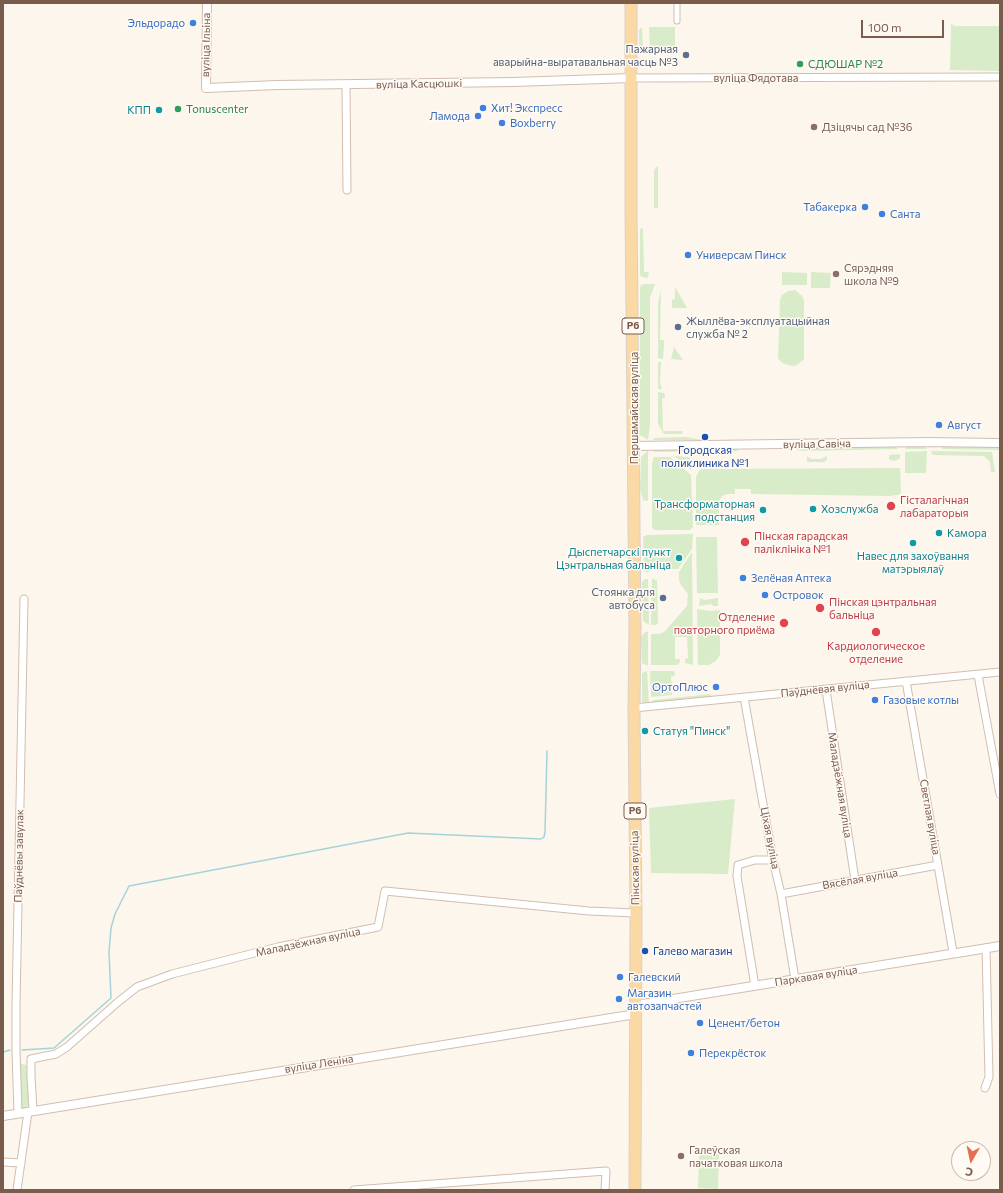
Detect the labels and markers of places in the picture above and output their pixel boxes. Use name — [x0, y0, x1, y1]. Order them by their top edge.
place label: Эльдорадо — [127, 16, 185, 30]
marker: Эльдорадо — [188, 18, 198, 28]
place label: Пажарная аварыйна-выратавальная часць №3 — [493, 42, 678, 68]
marker: Пажарная аварыйна-выратавальная часць №3 — [681, 50, 691, 60]
place label: СДЮШАР №2 — [808, 57, 883, 71]
marker: СДЮШАР №2 — [795, 59, 805, 69]
place label: Хит! Экспресс — [491, 101, 563, 115]
place label: Tonuscenter — [186, 102, 248, 116]
place label: КПП — [127, 103, 151, 117]
marker: Хит! Экспресс — [478, 103, 488, 113]
marker: Tonuscenter — [173, 104, 183, 114]
marker: КПП — [154, 105, 164, 115]
place label: Ламода — [430, 109, 470, 123]
marker: Ламода — [473, 111, 483, 121]
place label: Boxberry — [510, 116, 556, 130]
marker: Boxberry — [497, 118, 507, 128]
place label: Дзіцячы сад №36 — [822, 120, 912, 134]
marker: Дзіцячы сад №36 — [809, 122, 819, 132]
place label: Табакерка — [803, 200, 857, 214]
marker: Табакерка — [860, 202, 870, 212]
place label: Санта — [890, 207, 920, 221]
marker: Санта — [877, 209, 887, 219]
place label: Универсам Пинск — [696, 248, 787, 262]
marker: Универсам Пинск — [683, 250, 693, 260]
place label: Сярэдняя школа №9 — [844, 261, 899, 287]
marker: Сярэдняя школа №9 — [831, 269, 841, 279]
place label: Жыллёва-эксплуатацыйная служба № 2 — [686, 314, 830, 340]
marker: Жыллёва-эксплуатацыйная служба № 2 — [673, 322, 683, 332]
place label: Август — [947, 418, 981, 432]
marker: Август — [934, 420, 944, 430]
marker: Городская поликлиника №1 — [700, 432, 710, 442]
place label: Городская поликлиника №1 — [661, 443, 749, 469]
place label: Гісталагічная лабараторыя — [900, 493, 969, 519]
place label: Трансформаторная подстанция — [654, 497, 755, 523]
marker: Гісталагічная лабараторыя — [885, 500, 897, 512]
place label: Хозслужба — [821, 502, 879, 516]
marker: Хозслужба — [808, 504, 818, 514]
marker: Трансформаторная подстанция — [758, 505, 768, 515]
place label: Камора — [947, 526, 987, 540]
marker: Камора — [934, 528, 944, 538]
place label: Пінская гарадская паліклініка №1 — [754, 529, 848, 555]
marker: Пінская гарадская паліклініка №1 — [739, 536, 751, 548]
marker: Навес для захоўвання матэрыялаў — [908, 538, 918, 548]
place label: Дыспетчарскі пункт Цэнтральная бальніца — [556, 545, 671, 571]
place label: Навес для захоўвання матэрыялаў — [857, 549, 969, 575]
marker: Дыспетчарскі пункт Цэнтральная бальніца — [674, 553, 684, 563]
place label: Зелёная Аптека — [751, 571, 831, 585]
marker: Зелёная Аптека — [738, 573, 748, 583]
place label: Стоянка для автобуса — [591, 585, 655, 611]
place label: Островок — [773, 588, 824, 602]
marker: Островок — [760, 590, 770, 600]
marker: Стоянка для автобуса — [658, 593, 668, 603]
place label: Пінская цэнтральная бальніца — [829, 595, 936, 621]
marker: Пінская цэнтральная бальніца — [814, 602, 826, 614]
place label: Отделение повторного приёма — [674, 610, 775, 636]
marker: Отделение повторного приёма — [778, 617, 790, 629]
marker: Кардиологическое отделение — [870, 626, 882, 638]
place label: Кардиологическое отделение — [827, 639, 925, 665]
place label: ОртоПлюс — [652, 680, 708, 694]
marker: ОртоПлюс — [711, 682, 721, 692]
place label: Газовые котлы — [883, 693, 959, 707]
marker: Газовые котлы — [870, 695, 880, 705]
place label: Статуя "Пинск" — [653, 724, 730, 738]
marker: Статуя "Пинск" — [640, 726, 650, 736]
place label: Галево магазин — [653, 944, 733, 958]
marker: Галево магазин — [640, 946, 650, 956]
place label: Галевский — [628, 970, 681, 984]
marker: Галевский — [615, 972, 625, 982]
place label: Магазин автозапчастей — [627, 986, 702, 1012]
marker: Магазин автозапчастей — [614, 994, 624, 1004]
place label: Ценент/бетон — [708, 1016, 780, 1030]
marker: Ценент/бетон — [695, 1018, 705, 1028]
place label: Перекрёсток — [699, 1046, 766, 1060]
marker: Перекрёсток — [686, 1048, 696, 1058]
place label: Галеўская пачатковая школа — [689, 1143, 783, 1169]
marker: Галеўская пачатковая школа — [676, 1151, 686, 1161]

